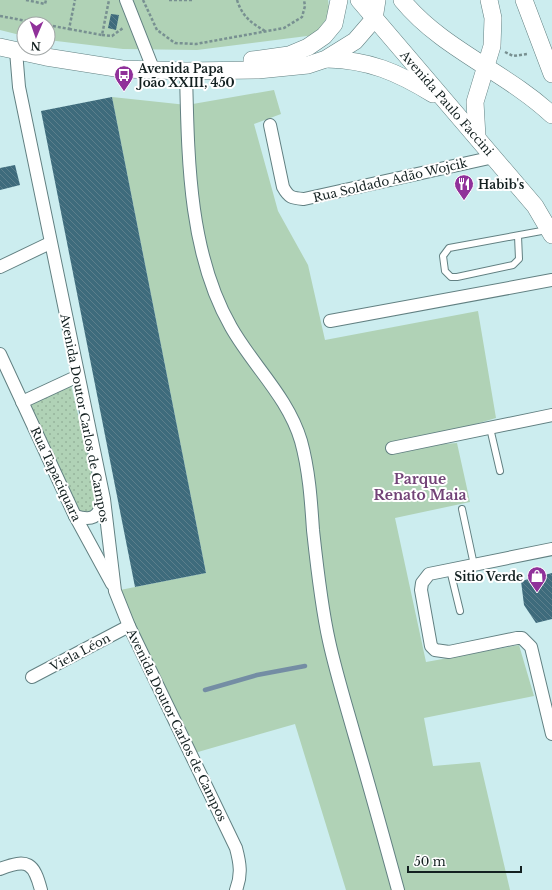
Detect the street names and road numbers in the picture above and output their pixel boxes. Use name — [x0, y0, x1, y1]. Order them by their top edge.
street label: Avenida Paulo Faccini — [397, 47, 497, 159]
street label: Rua Soldado Adão Wojcik — [311, 155, 469, 205]
street label: Avenida Doutor Carlos de Campos — [57, 311, 113, 524]
street label: Rua Tapaciquara — [28, 424, 85, 524]
street label: Avenida Doutor Carlos de Campos — [123, 625, 230, 824]
street label: Viela Léon — [47, 630, 113, 675]

